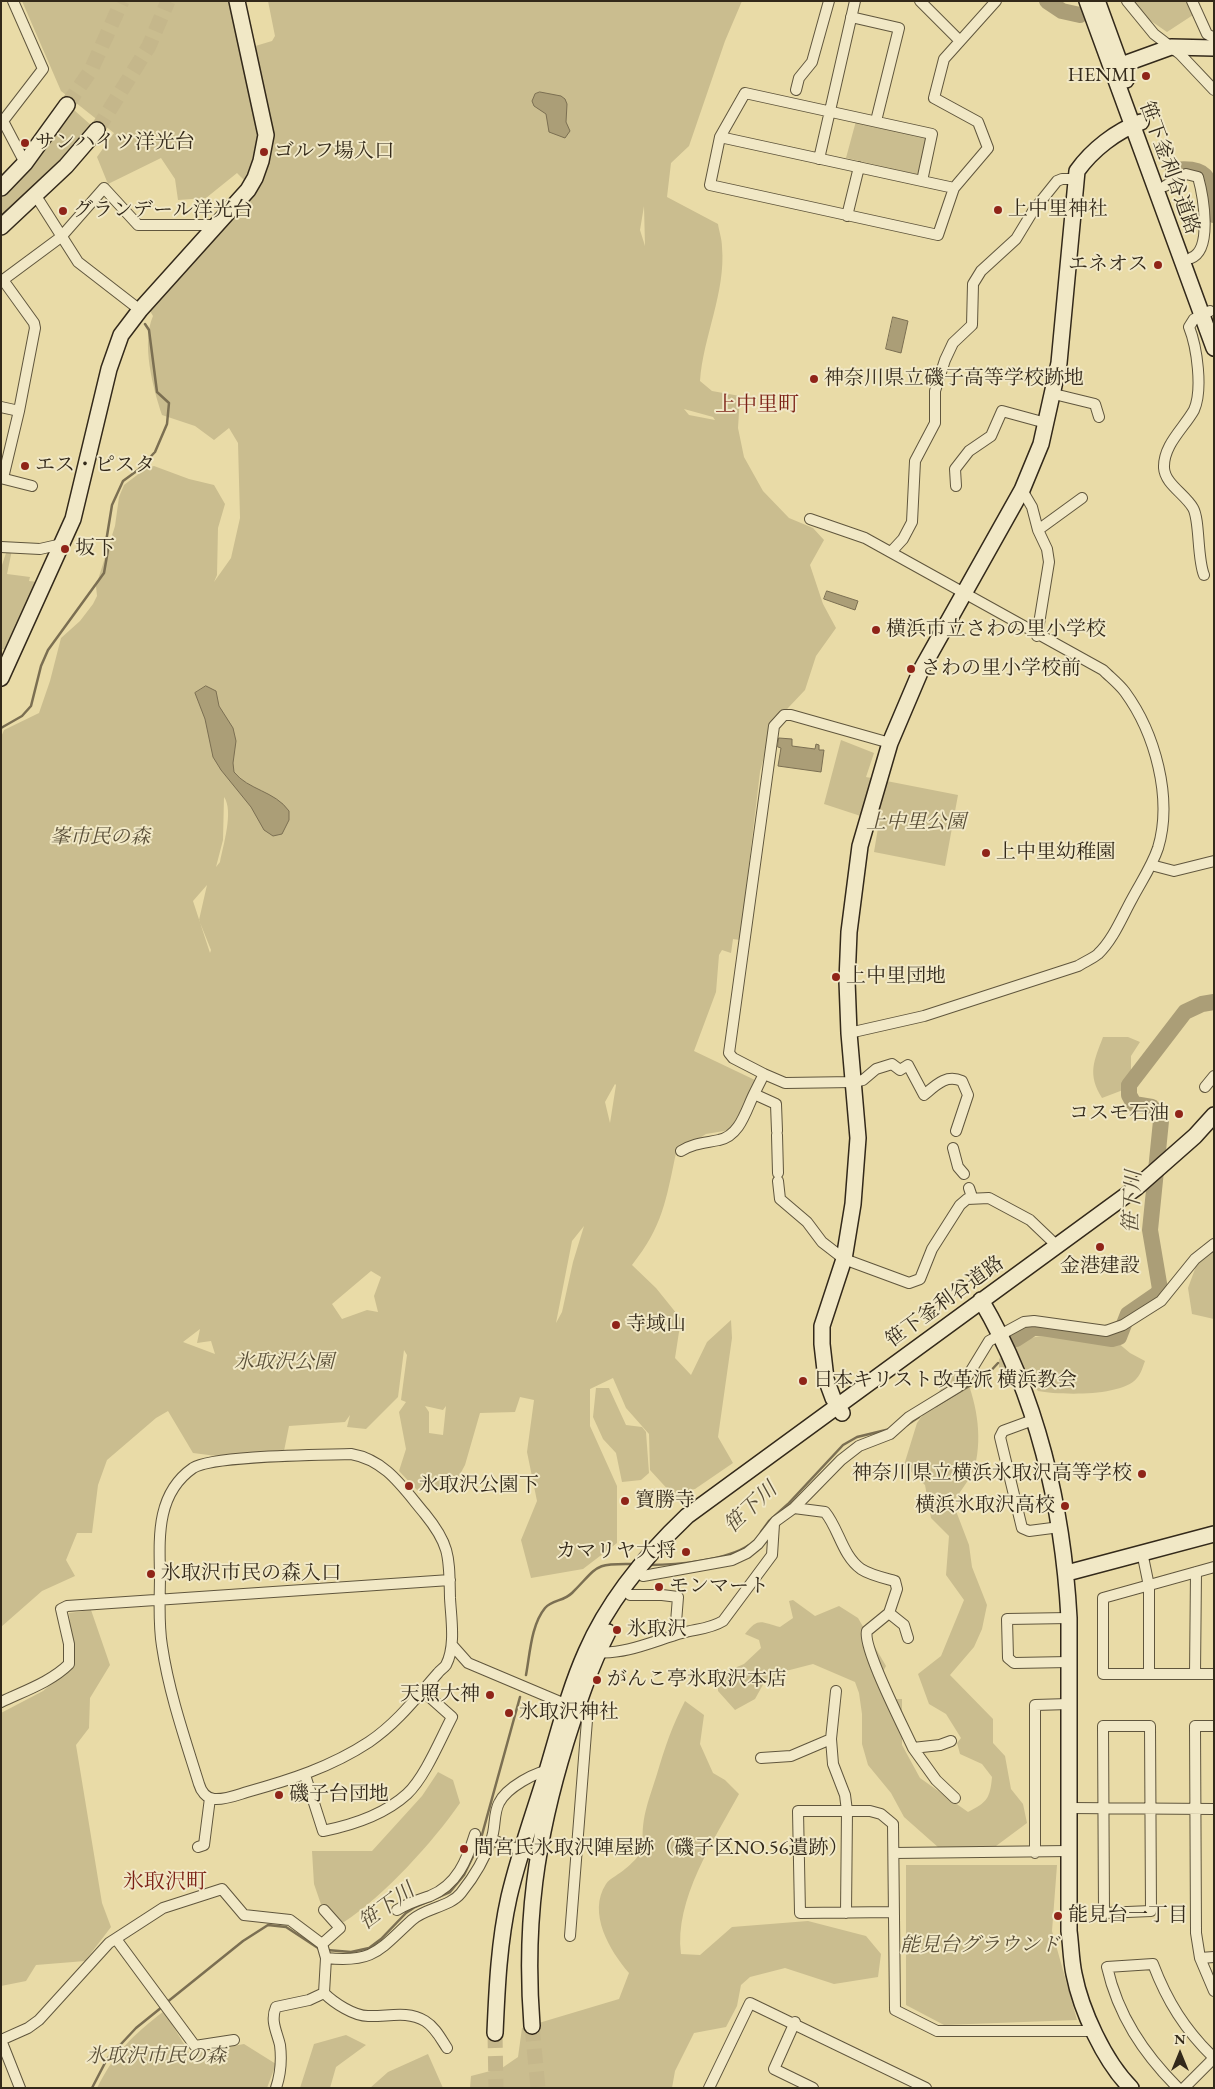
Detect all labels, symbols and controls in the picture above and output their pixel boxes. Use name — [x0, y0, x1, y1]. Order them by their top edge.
place label: HENMI — [1068, 64, 1136, 88]
marker: HENMI — [1140, 70, 1152, 82]
street label: 笹下釜利谷道路 — [1134, 98, 1204, 238]
place label: サンハイツ洋光台 — [35, 131, 195, 155]
marker: サンハイツ洋光台 — [19, 137, 31, 149]
place label: ゴルフ場入口 — [274, 140, 394, 164]
marker: ゴルフ場入口 — [258, 146, 270, 158]
place label: 上中里神社 — [1008, 198, 1108, 222]
place label: グランデール洋光台 — [73, 199, 253, 223]
marker: 上中里神社 — [992, 204, 1004, 216]
marker: グランデール洋光台 — [57, 205, 69, 217]
place label: エネオス — [1068, 253, 1148, 277]
marker: エネオス — [1152, 259, 1164, 271]
place label: 神奈川県立磯子高等学校跡地 — [824, 367, 1084, 391]
marker: 神奈川県立磯子高等学校跡地 — [808, 373, 820, 385]
district label: 上中里町 — [715, 392, 799, 418]
place label: エス・ピスタ — [35, 454, 155, 478]
marker: エス・ピスタ — [19, 460, 31, 472]
place label: 坂下 — [75, 537, 115, 561]
marker: 坂下 — [59, 543, 71, 555]
place label: 横浜市立さわの里小学校 — [886, 618, 1106, 642]
marker: 横浜市立さわの里小学校 — [870, 624, 882, 636]
place label: さわの里小学校前 — [921, 657, 1081, 681]
marker: さわの里小学校前 — [905, 663, 917, 675]
park label: 上中里公園 — [866, 811, 966, 835]
park label: 峯市民の森 — [50, 826, 150, 850]
place label: 上中里幼稚園 — [996, 841, 1116, 865]
marker: 上中里幼稚園 — [980, 847, 992, 859]
place label: 上中里団地 — [846, 965, 946, 989]
marker: 上中里団地 — [830, 971, 842, 983]
place label: コスモ石油 — [1069, 1102, 1169, 1126]
marker: コスモ石油 — [1173, 1108, 1185, 1120]
water label: 笹下川 — [1119, 1170, 1147, 1234]
marker: 金港建設 — [1094, 1241, 1106, 1253]
street label: 笹下釜利谷道路 — [881, 1251, 1009, 1353]
place label: 金港建設 — [1060, 1255, 1140, 1279]
place label: 寺域山 — [626, 1313, 686, 1337]
marker: 寺域山 — [610, 1319, 622, 1331]
park label: 氷取沢公園 — [234, 1351, 334, 1375]
place label: 日本キリスト改革派 横浜教会 — [813, 1369, 1077, 1393]
marker: 日本キリスト改革派 横浜教会 — [797, 1375, 809, 1387]
place label: 神奈川県立横浜氷取沢高等学校 — [852, 1462, 1132, 1486]
marker: 神奈川県立横浜氷取沢高等学校 — [1136, 1468, 1148, 1480]
place label: 氷取沢公園下 — [419, 1474, 539, 1498]
water label: 笹下川 — [719, 1477, 783, 1539]
marker: 氷取沢公園下 — [403, 1480, 415, 1492]
place label: 寶勝寺 — [635, 1489, 695, 1513]
place label: 横浜氷取沢高校 — [915, 1494, 1055, 1518]
marker: 寶勝寺 — [619, 1495, 631, 1507]
marker: 横浜氷取沢高校 — [1059, 1500, 1071, 1512]
place label: カマリヤ大将 — [556, 1540, 676, 1564]
marker: カマリヤ大将 — [680, 1546, 692, 1558]
place label: 氷取沢市民の森入口 — [161, 1562, 341, 1586]
marker: 氷取沢市民の森入口 — [145, 1568, 157, 1580]
place label: モンマート — [669, 1575, 769, 1599]
marker: モンマート — [653, 1581, 665, 1593]
place label: 氷取沢 — [627, 1618, 687, 1642]
marker: 氷取沢 — [611, 1624, 623, 1636]
place label: がんこ亭氷取沢本店 — [607, 1668, 787, 1692]
marker: がんこ亭氷取沢本店 — [591, 1674, 603, 1686]
place label: 天照大神 — [400, 1683, 480, 1707]
marker: 天照大神 — [484, 1689, 496, 1701]
place label: 氷取沢神社 — [519, 1701, 619, 1725]
marker: 氷取沢神社 — [503, 1707, 515, 1719]
place label: 磯子台団地 — [289, 1783, 389, 1807]
marker: 磯子台団地 — [273, 1789, 285, 1801]
place label: 間宮氏氷取沢陣屋跡（磯子区NO.56遺跡） — [474, 1837, 848, 1861]
marker: 間宮氏氷取沢陣屋跡（磯子区NO.56遺跡） — [458, 1843, 470, 1855]
district label: 氷取沢町 — [123, 1869, 207, 1895]
water label: 笹下川 — [354, 1878, 420, 1936]
place label: 能見台一丁目 — [1068, 1904, 1188, 1928]
marker: 能見台一丁目 — [1052, 1910, 1064, 1922]
park label: 能見台グラウンド — [900, 1934, 1060, 1958]
north arrow — [1155, 2029, 1205, 2079]
text: N — [1174, 2030, 1186, 2048]
park label: 氷取沢市民の森 — [86, 2045, 226, 2069]

